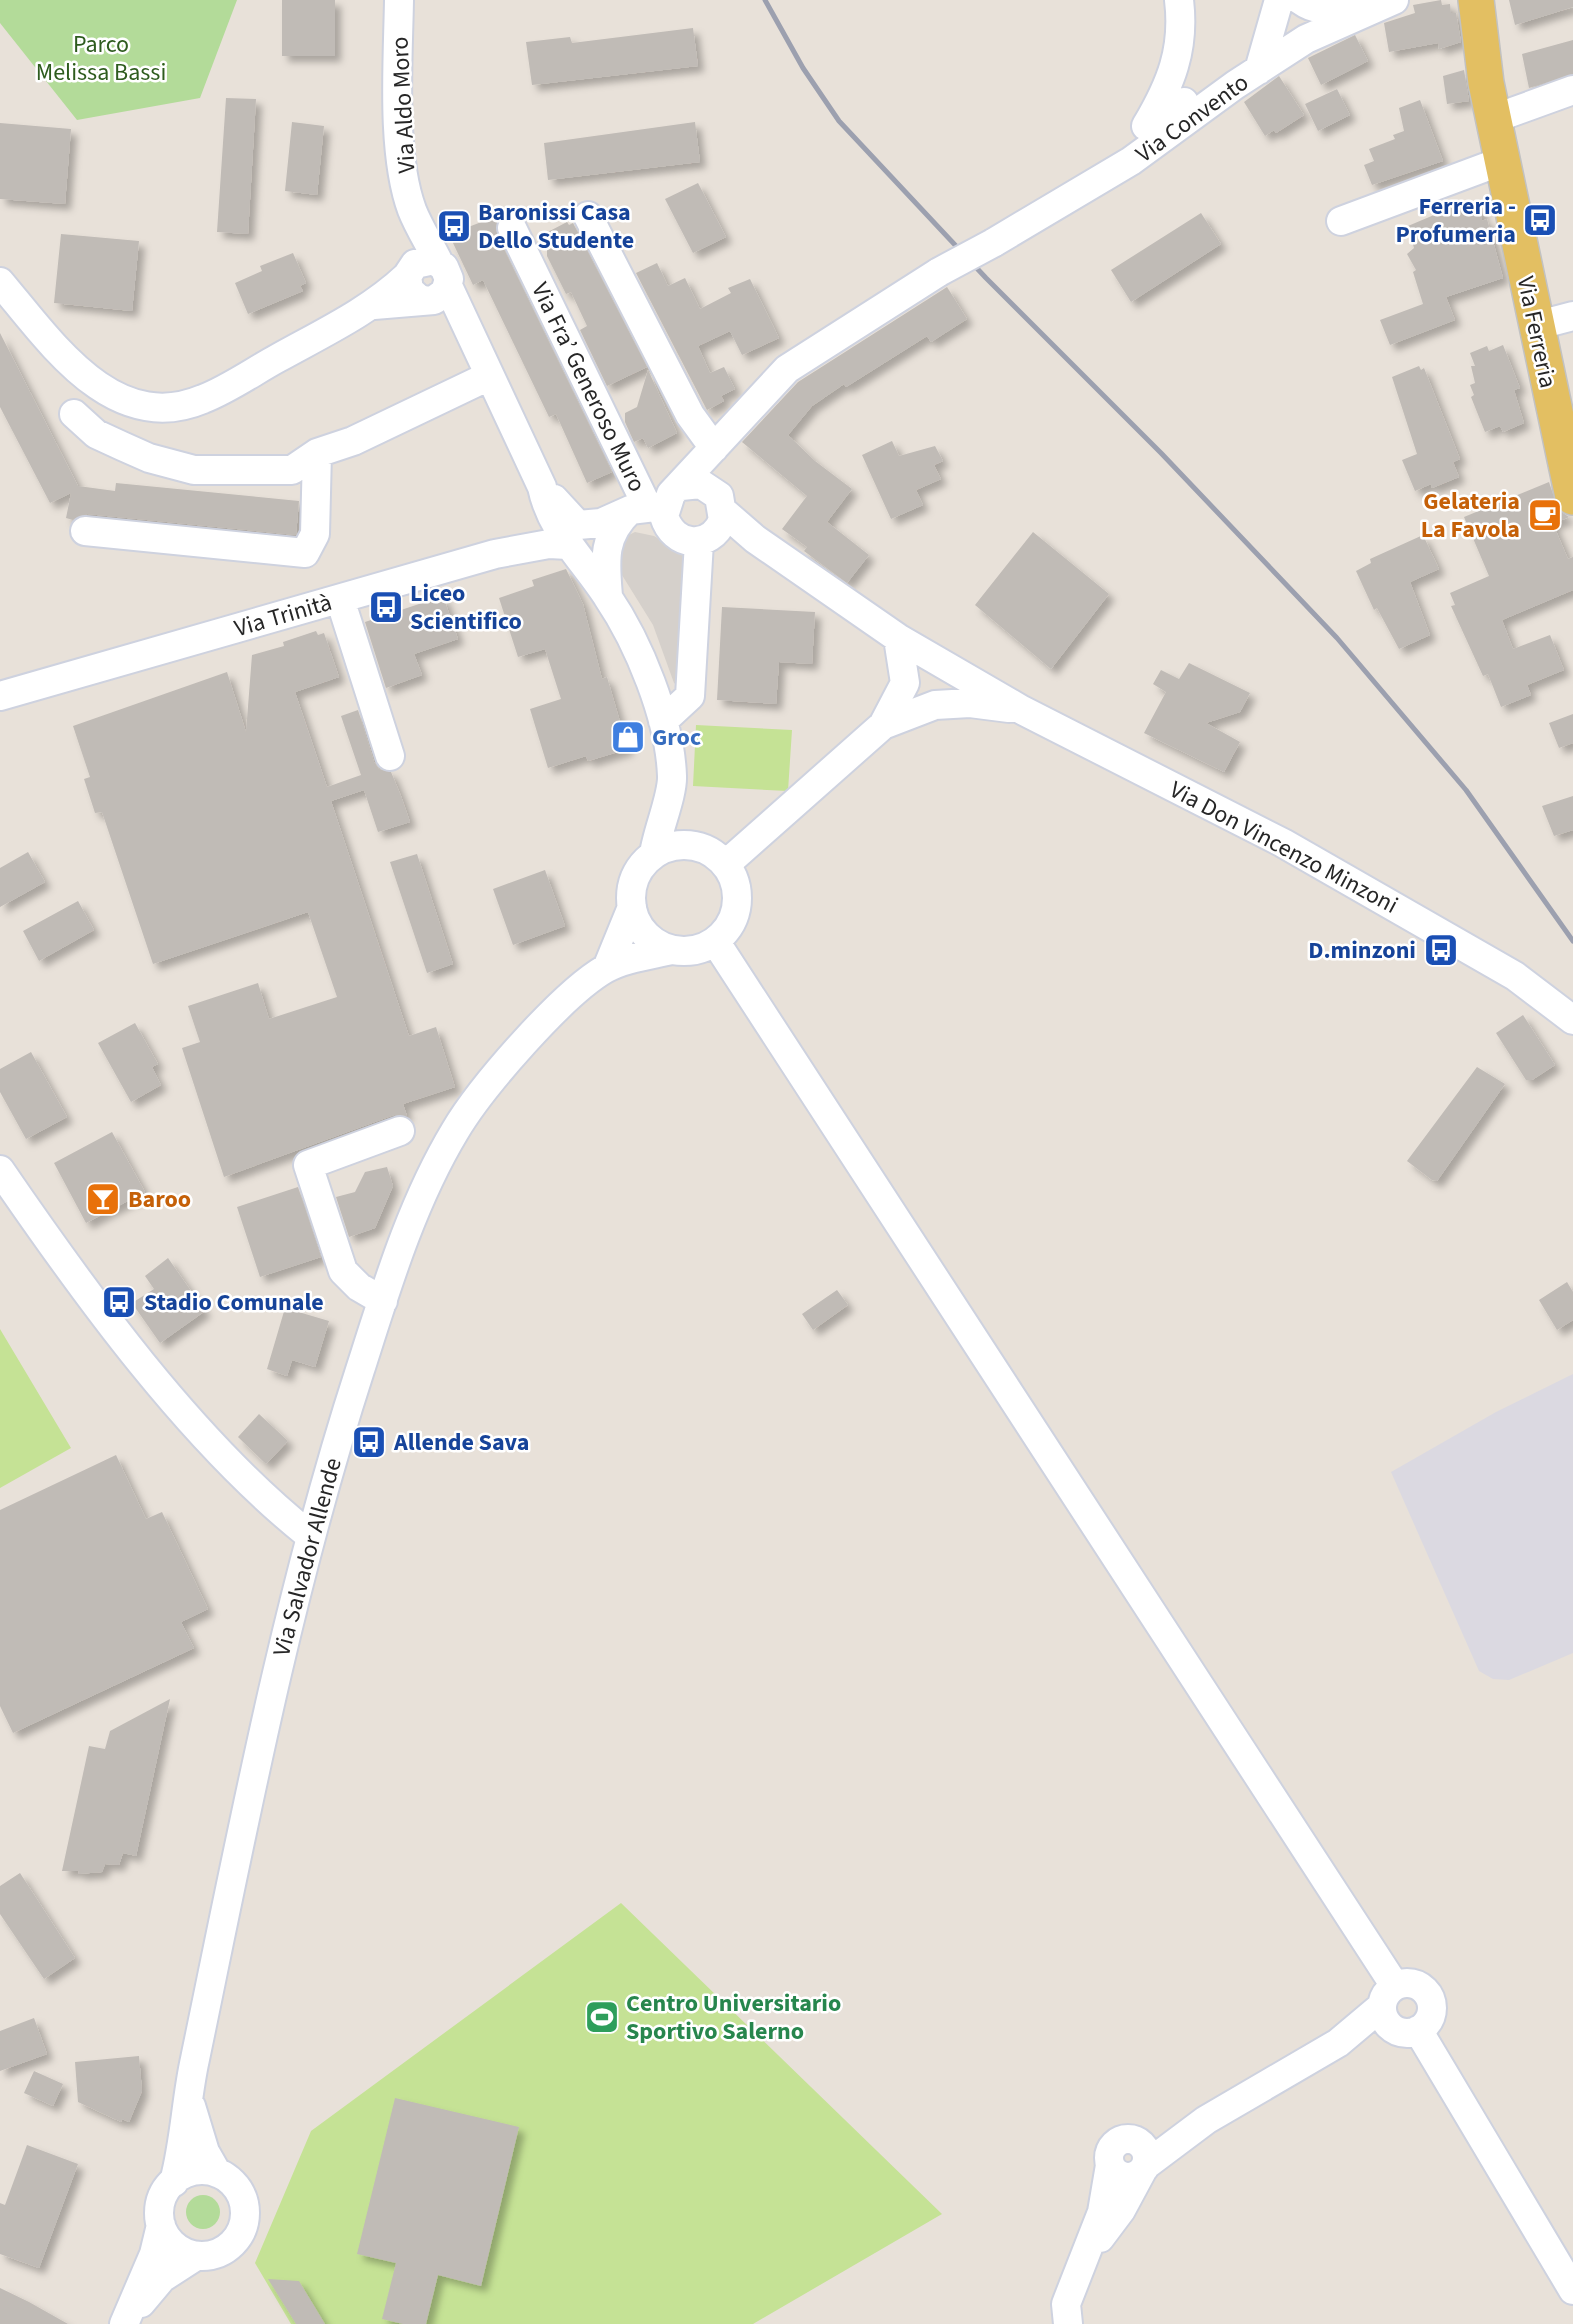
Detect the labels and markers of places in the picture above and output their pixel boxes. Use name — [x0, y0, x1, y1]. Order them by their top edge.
place label: Ferreria - Profumeria — [1396, 189, 1516, 252]
place label: Baronissi Casa Dello Studente — [478, 195, 634, 258]
bus stop icon: Ferreria - Profumeria — [1521, 201, 1559, 239]
bus stop icon: Baronissi Casa Dello Studente — [435, 207, 473, 245]
place label: Gelateria La Favola — [1421, 484, 1520, 547]
cafe icon: Gelateria La Favola — [1526, 496, 1564, 534]
place label: Liceo Scientifico — [410, 576, 522, 639]
bus stop icon: Liceo Scientifico — [367, 588, 405, 626]
shop icon: Groc — [609, 718, 647, 756]
place label: Groc — [652, 720, 701, 755]
bus stop icon: D.minzoni — [1422, 931, 1460, 969]
place label: D.minzoni — [1308, 933, 1416, 968]
bar icon: Baroo — [84, 1180, 122, 1218]
place label: Baroo — [128, 1182, 191, 1217]
bus stop icon: Stadio Comunale — [100, 1283, 138, 1321]
place label: Stadio Comunale — [144, 1285, 324, 1320]
bus stop icon: Allende Sava — [350, 1423, 388, 1461]
place label: Allende Sava — [393, 1425, 529, 1460]
place label: Centro Universitario Sportivo Salerno — [626, 1986, 841, 2049]
sports icon: Centro Universitario Sportivo Salerno — [583, 1998, 621, 2036]

